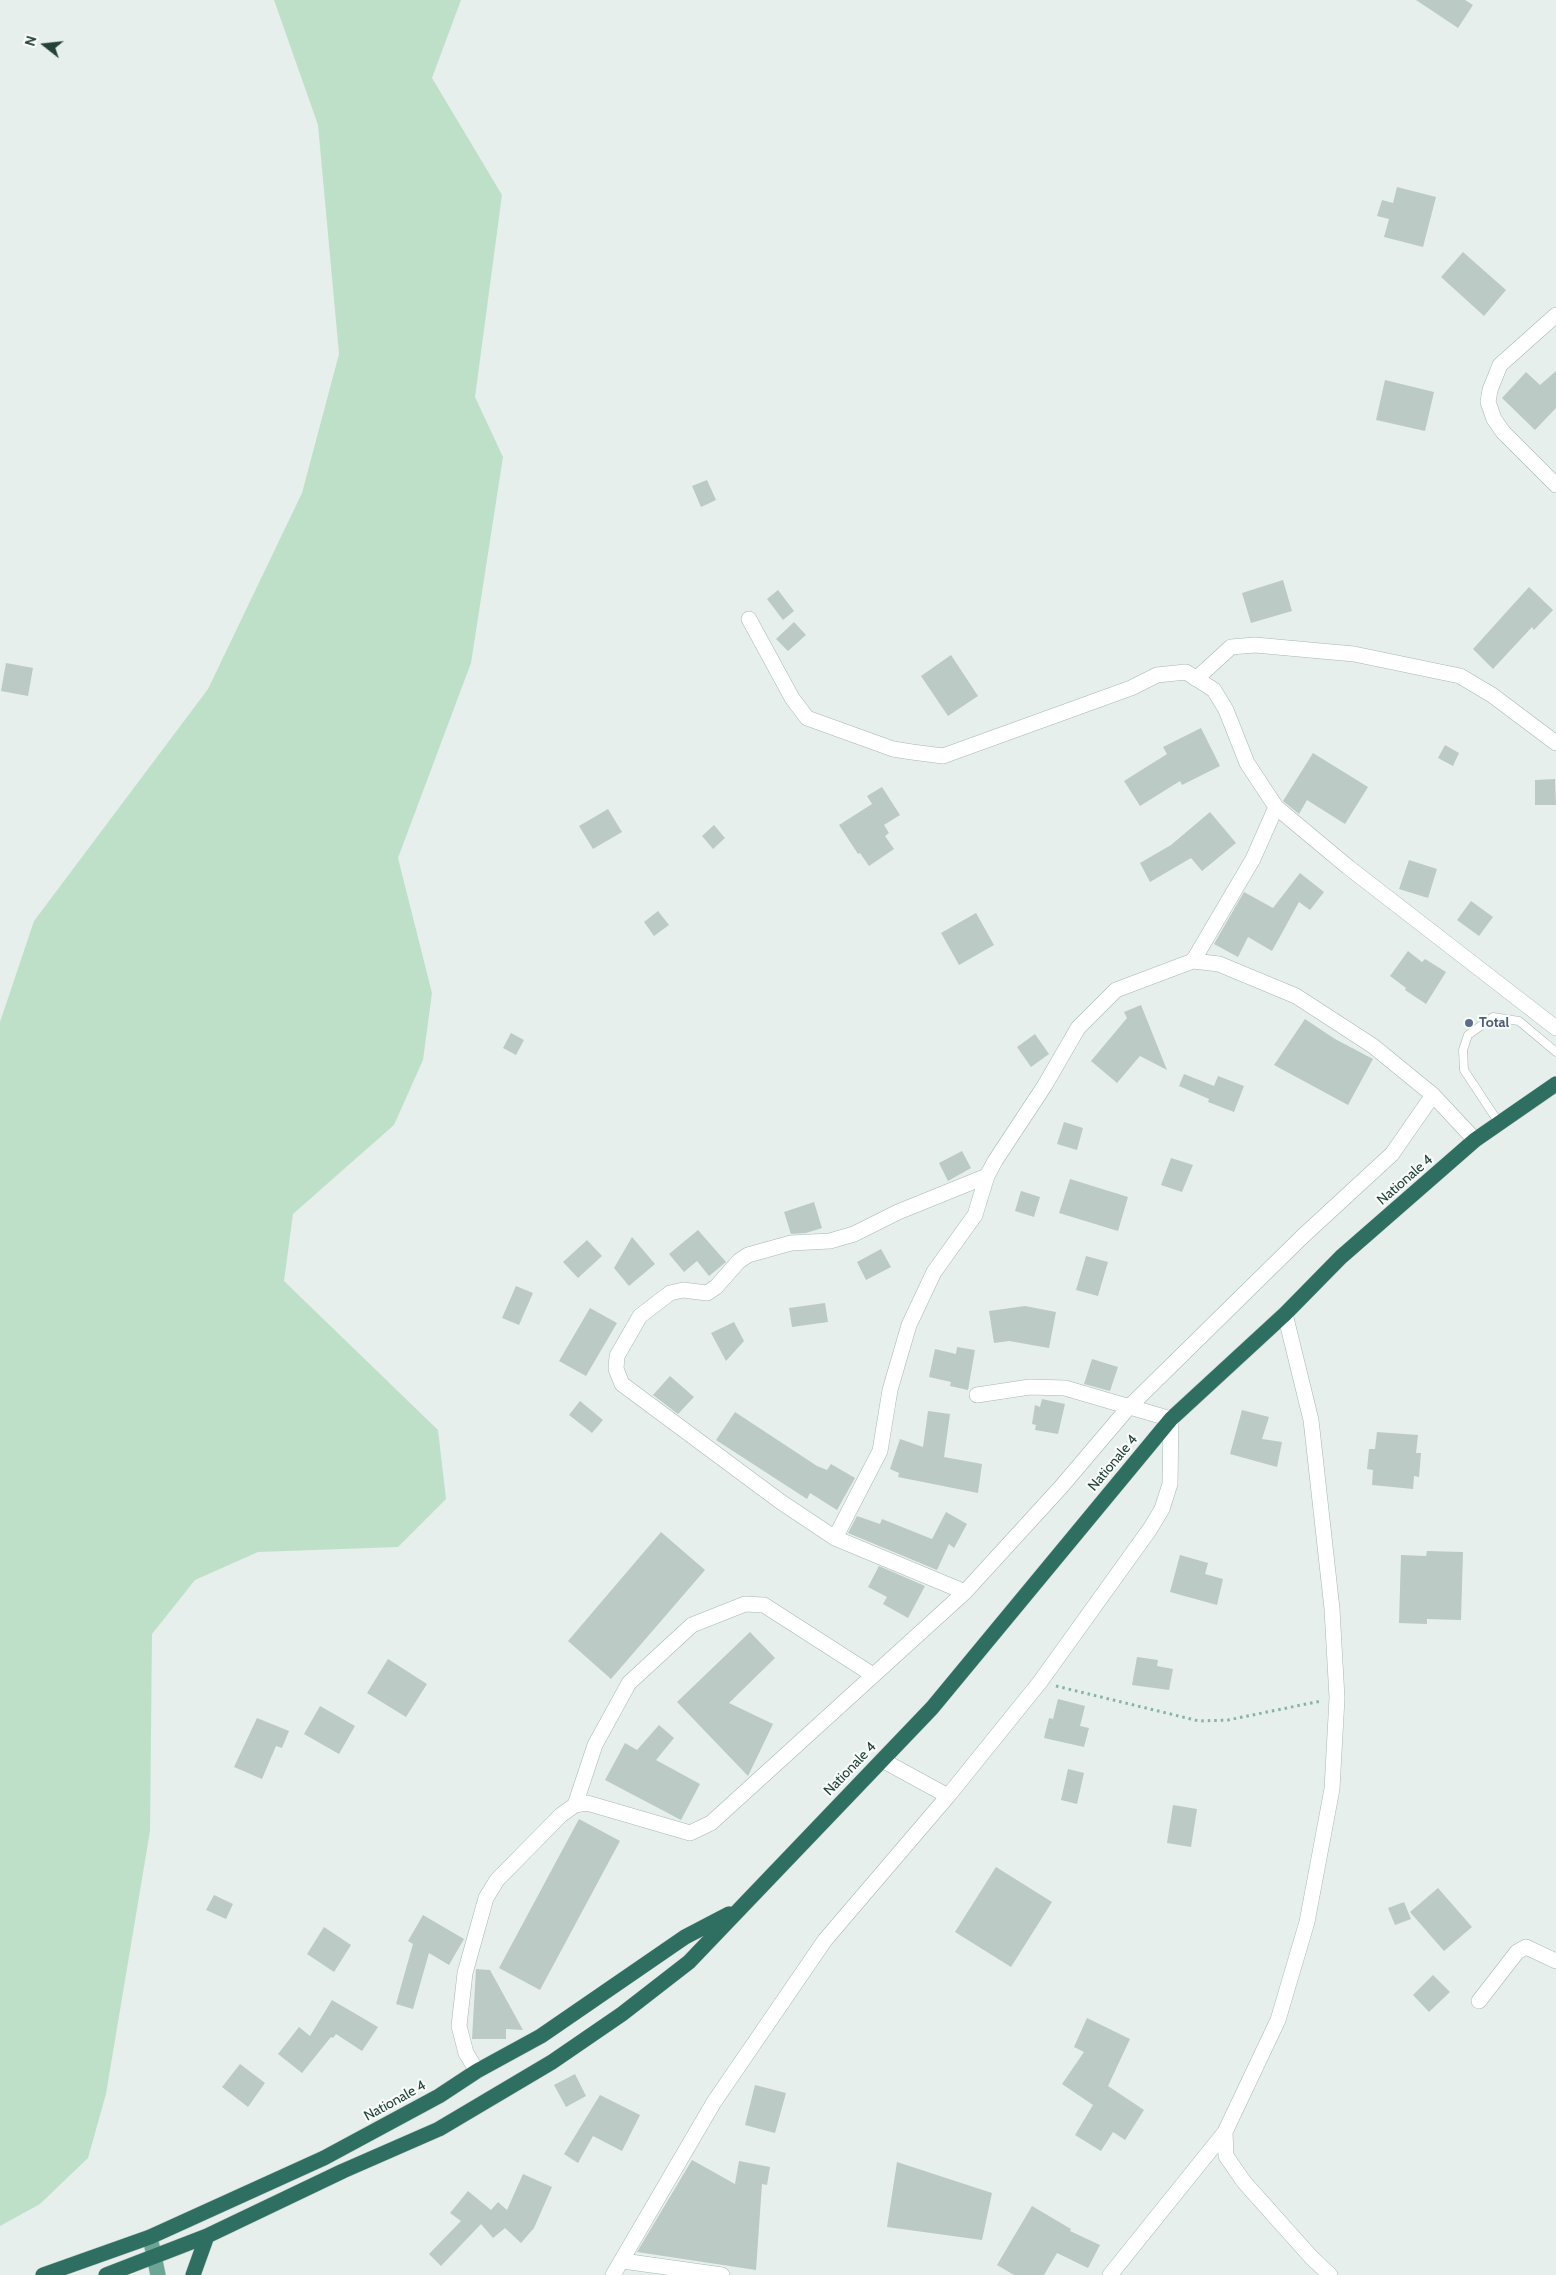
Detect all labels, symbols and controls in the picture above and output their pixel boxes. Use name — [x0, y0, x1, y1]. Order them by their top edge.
north arrow — [20, 20, 70, 70]
text: N — [21, 34, 41, 48]
place label: Total — [1479, 1015, 1509, 1031]
marker: Total — [1463, 1017, 1475, 1029]
street label: Nationale 4 — [1374, 1151, 1436, 1209]
street label: Nationale 4 — [1085, 1432, 1141, 1494]
street label: Nationale 4 — [820, 1739, 880, 1799]
street label: Nationale 4 — [361, 2077, 429, 2125]

